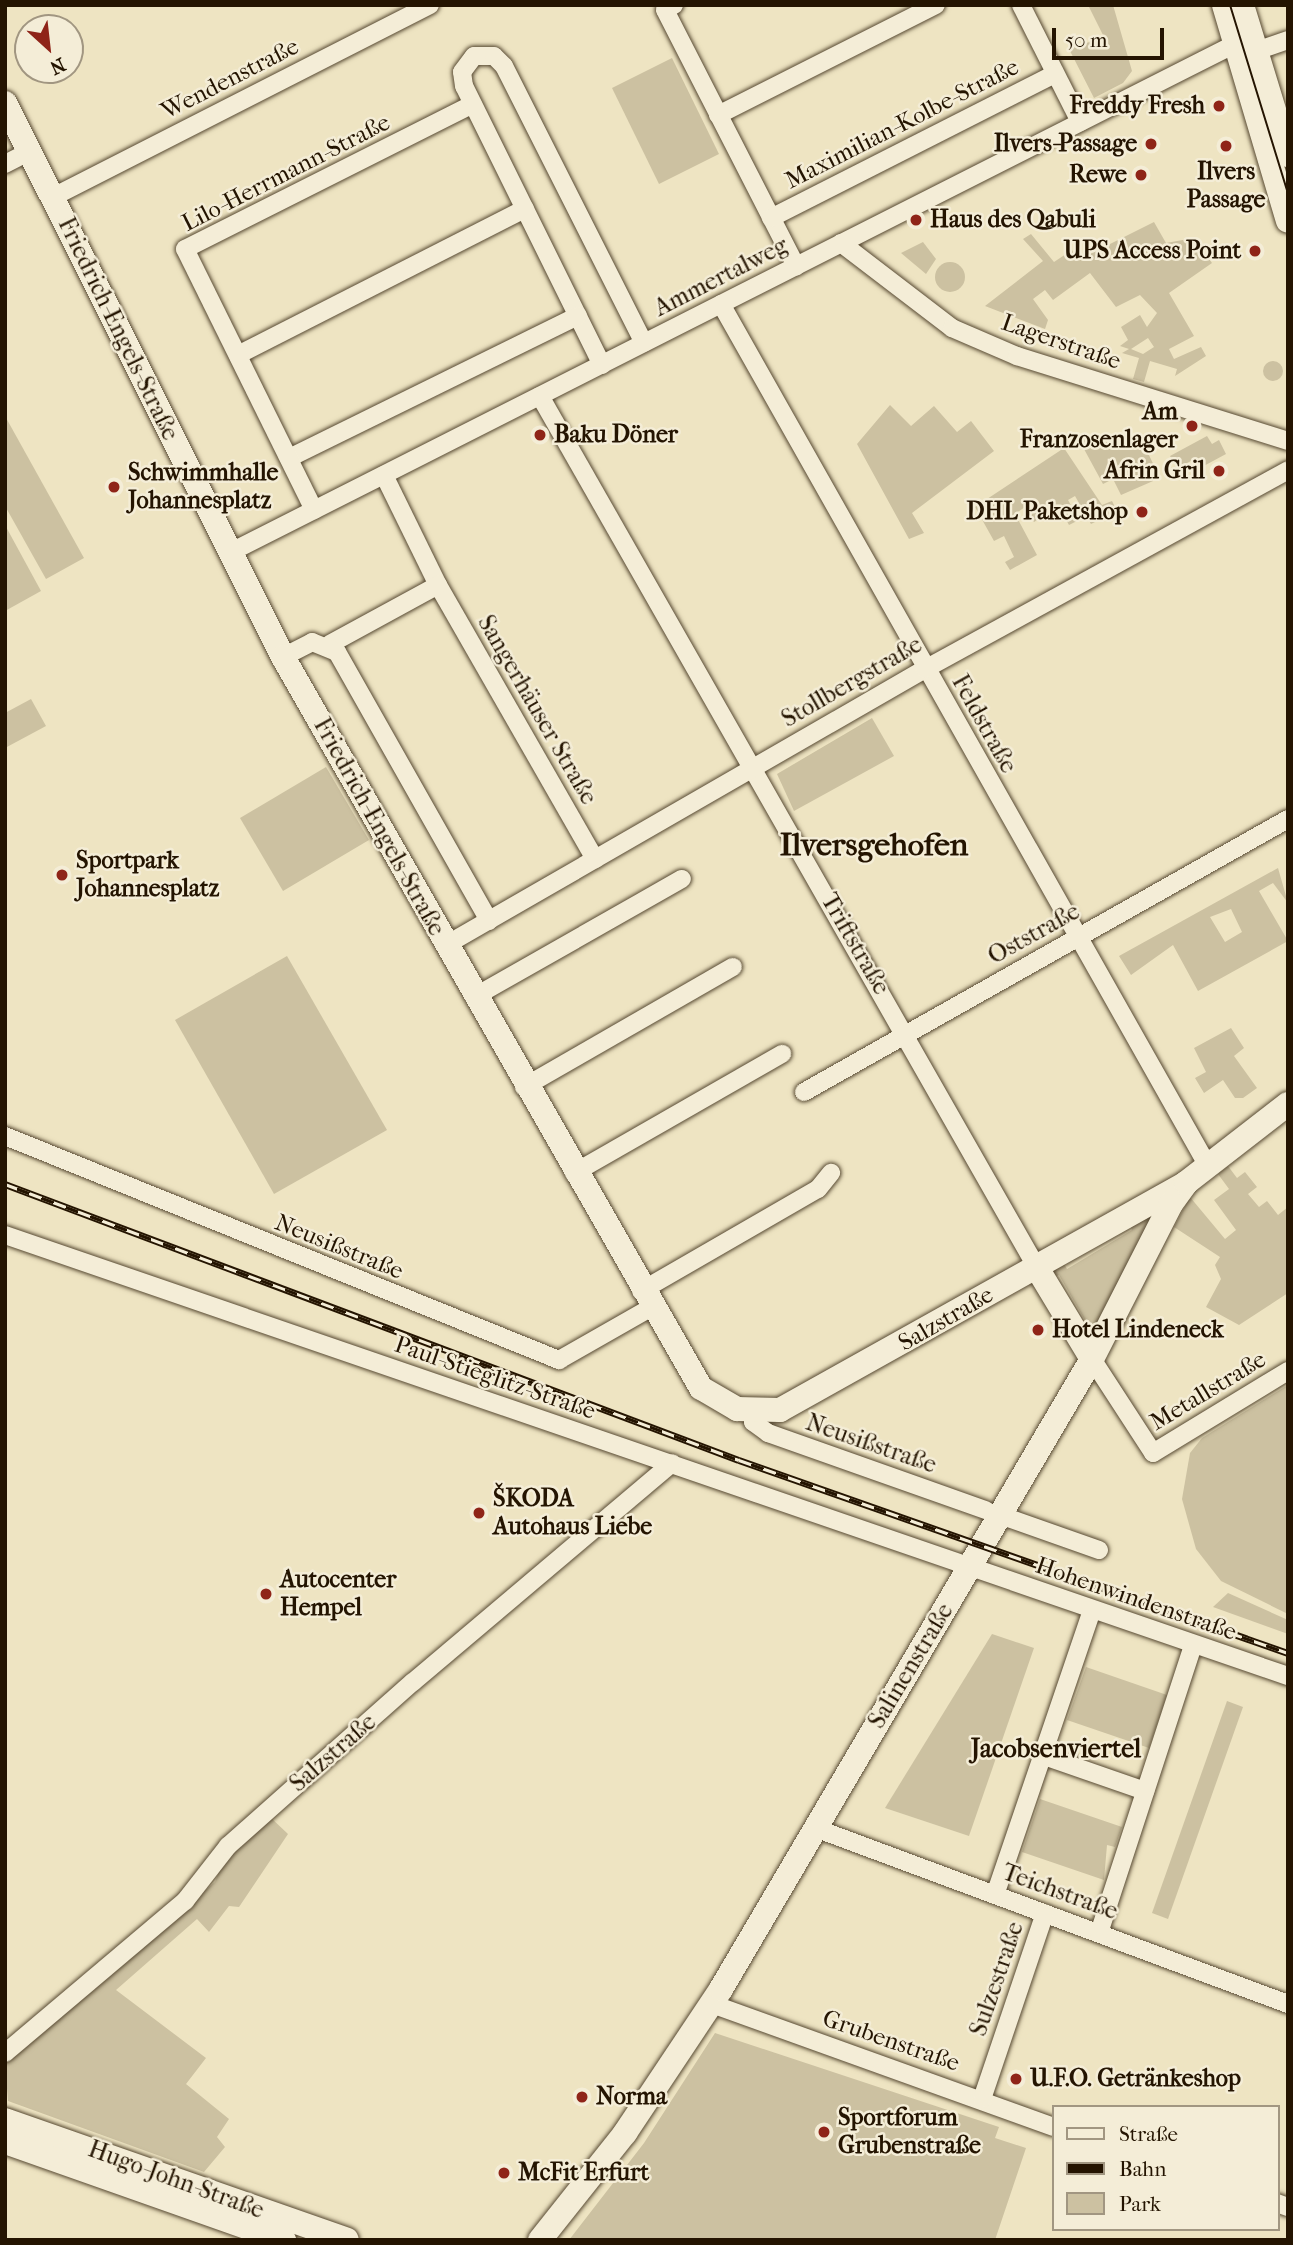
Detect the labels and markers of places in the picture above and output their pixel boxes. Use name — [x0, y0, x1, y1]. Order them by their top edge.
place label: Freddy Fresh — [1069, 92, 1205, 120]
marker: Freddy Fresh — [1211, 98, 1227, 114]
place label: Ilvers-Passage — [994, 130, 1137, 158]
marker: Ilvers-Passage — [1143, 136, 1159, 152]
marker: Ilvers Passage — [1218, 138, 1234, 154]
place label: Ilvers Passage — [1187, 158, 1265, 214]
place label: Rewe — [1069, 161, 1127, 189]
marker: Rewe — [1133, 167, 1149, 183]
place label: Haus des Qabuli — [930, 206, 1096, 234]
marker: Haus des Qabuli — [908, 212, 924, 228]
place label: UPS Access Point — [1064, 237, 1241, 265]
marker: UPS Access Point — [1247, 243, 1263, 259]
place label: Am Franzosenlager — [1020, 398, 1178, 454]
marker: Am Franzosenlager — [1184, 418, 1200, 434]
place label: Baku Döner — [554, 421, 678, 449]
marker: Baku Döner — [532, 427, 548, 443]
place label: Afrin Gril — [1104, 457, 1205, 485]
place label: Schwimmhalle Johannesplatz — [128, 459, 278, 515]
marker: Afrin Gril — [1211, 463, 1227, 479]
marker: Schwimmhalle Johannesplatz — [106, 479, 122, 495]
place label: DHL Paketshop — [966, 498, 1128, 526]
marker: DHL Paketshop — [1134, 504, 1150, 520]
place label: Sportpark Johannesplatz — [76, 847, 219, 903]
marker: Sportpark Johannesplatz — [54, 867, 70, 883]
place label: Hotel Lindeneck — [1052, 1316, 1224, 1344]
marker: Hotel Lindeneck — [1030, 1322, 1046, 1338]
place label: ŠKODA Autohaus Liebe — [493, 1485, 652, 1541]
marker: ŠKODA Autohaus Liebe — [471, 1505, 487, 1521]
place label: Autocenter Hempel — [280, 1566, 396, 1622]
marker: Autocenter Hempel — [258, 1586, 274, 1602]
place label: U.F.O. Getränkeshop — [1030, 2065, 1241, 2093]
marker: U.F.O. Getränkeshop — [1008, 2071, 1024, 2087]
place label: Norma — [596, 2083, 667, 2111]
marker: Norma — [574, 2089, 590, 2105]
place label: Sportforum Grubenstraße — [838, 2104, 981, 2160]
marker: Sportforum Grubenstraße — [816, 2124, 832, 2140]
place label: McFit Erfurt — [518, 2159, 649, 2187]
marker: McFit Erfurt — [496, 2165, 512, 2181]

